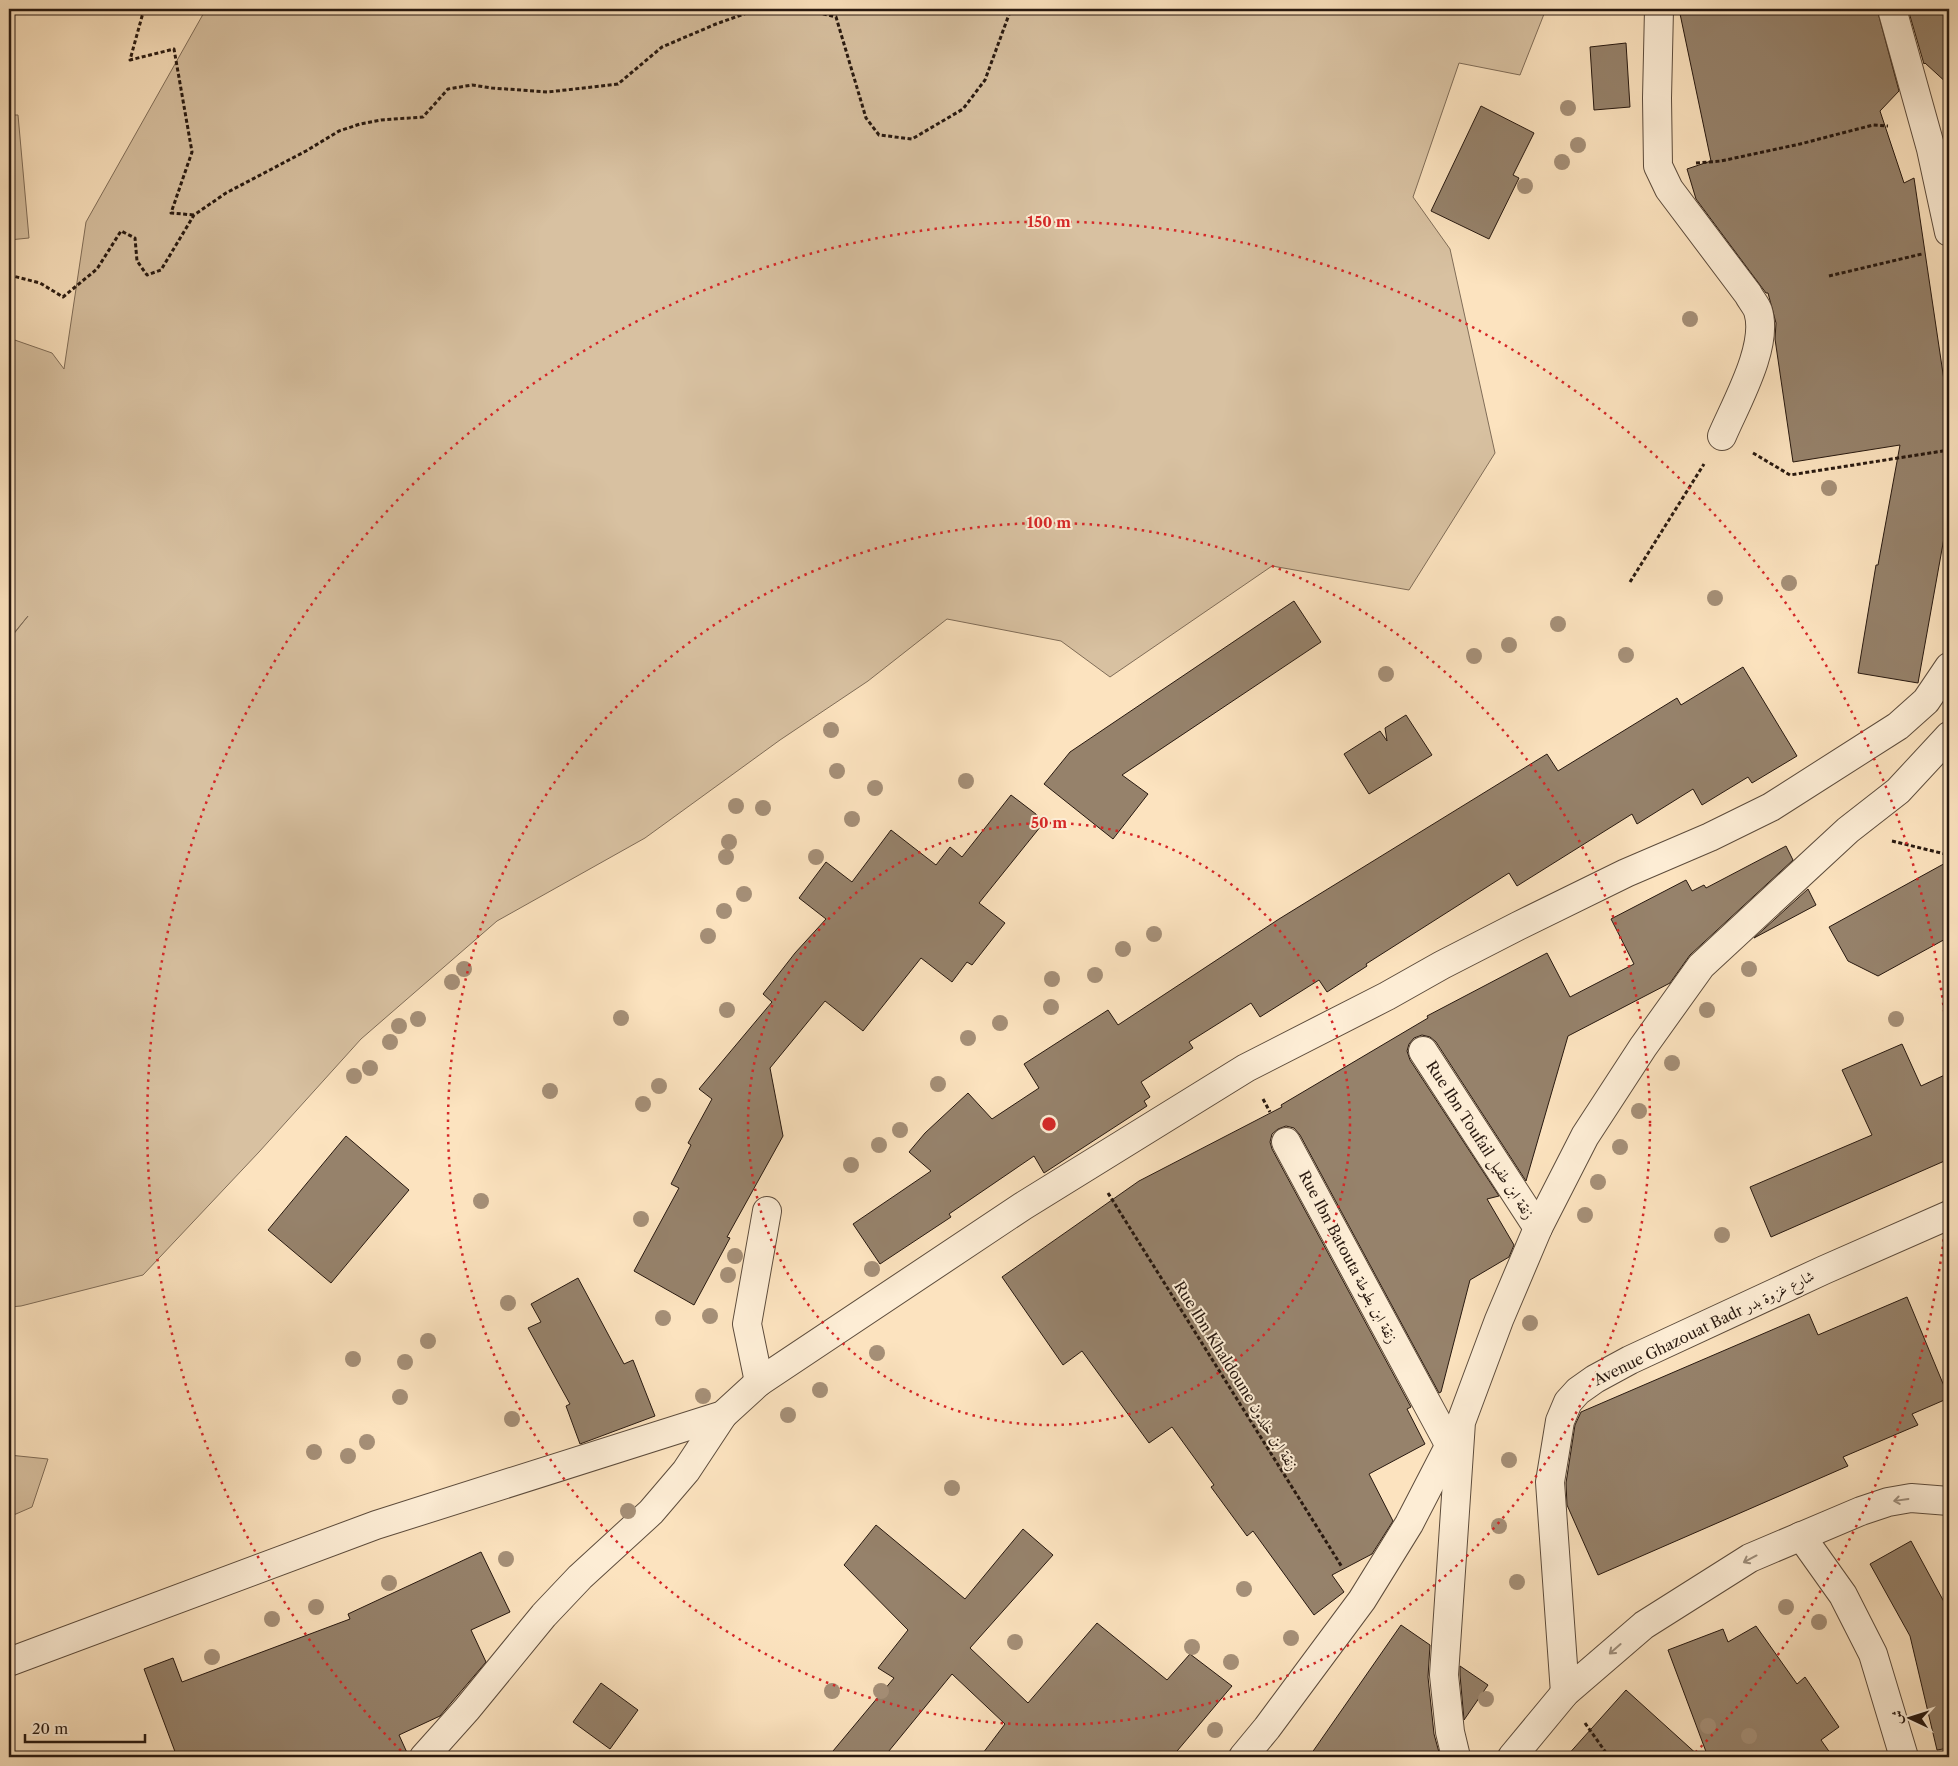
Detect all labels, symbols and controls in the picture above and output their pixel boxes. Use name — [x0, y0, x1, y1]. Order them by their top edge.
text: 150 m — [1027, 212, 1071, 231]
text: 100 m — [1027, 513, 1071, 532]
text: 50 m — [1031, 813, 1067, 832]
street label: Rue Ibn Toufail زنقة ابن طفيل — [1420, 1057, 1539, 1224]
centre of rings — [1040, 1115, 1058, 1133]
street label: Rue Ibn Batouta زنقة ابن بطوطة — [1295, 1167, 1402, 1346]
street label: Avenue Ghazouat Badr شارع غزوة بدر — [1589, 1266, 1819, 1393]
street label: Rue Ibn Khaldoune زنقة ابن خلدون — [1170, 1277, 1303, 1474]
one-way arrow — [1893, 1495, 1909, 1505]
one-way arrow — [1743, 1555, 1758, 1564]
one-way arrow — [1609, 1644, 1622, 1655]
north arrow — [1886, 1694, 1936, 1744]
text: ش — [1888, 1709, 1907, 1725]
scale bar — [25, 1711, 145, 1743]
text: 20 m — [32, 1719, 68, 1738]

